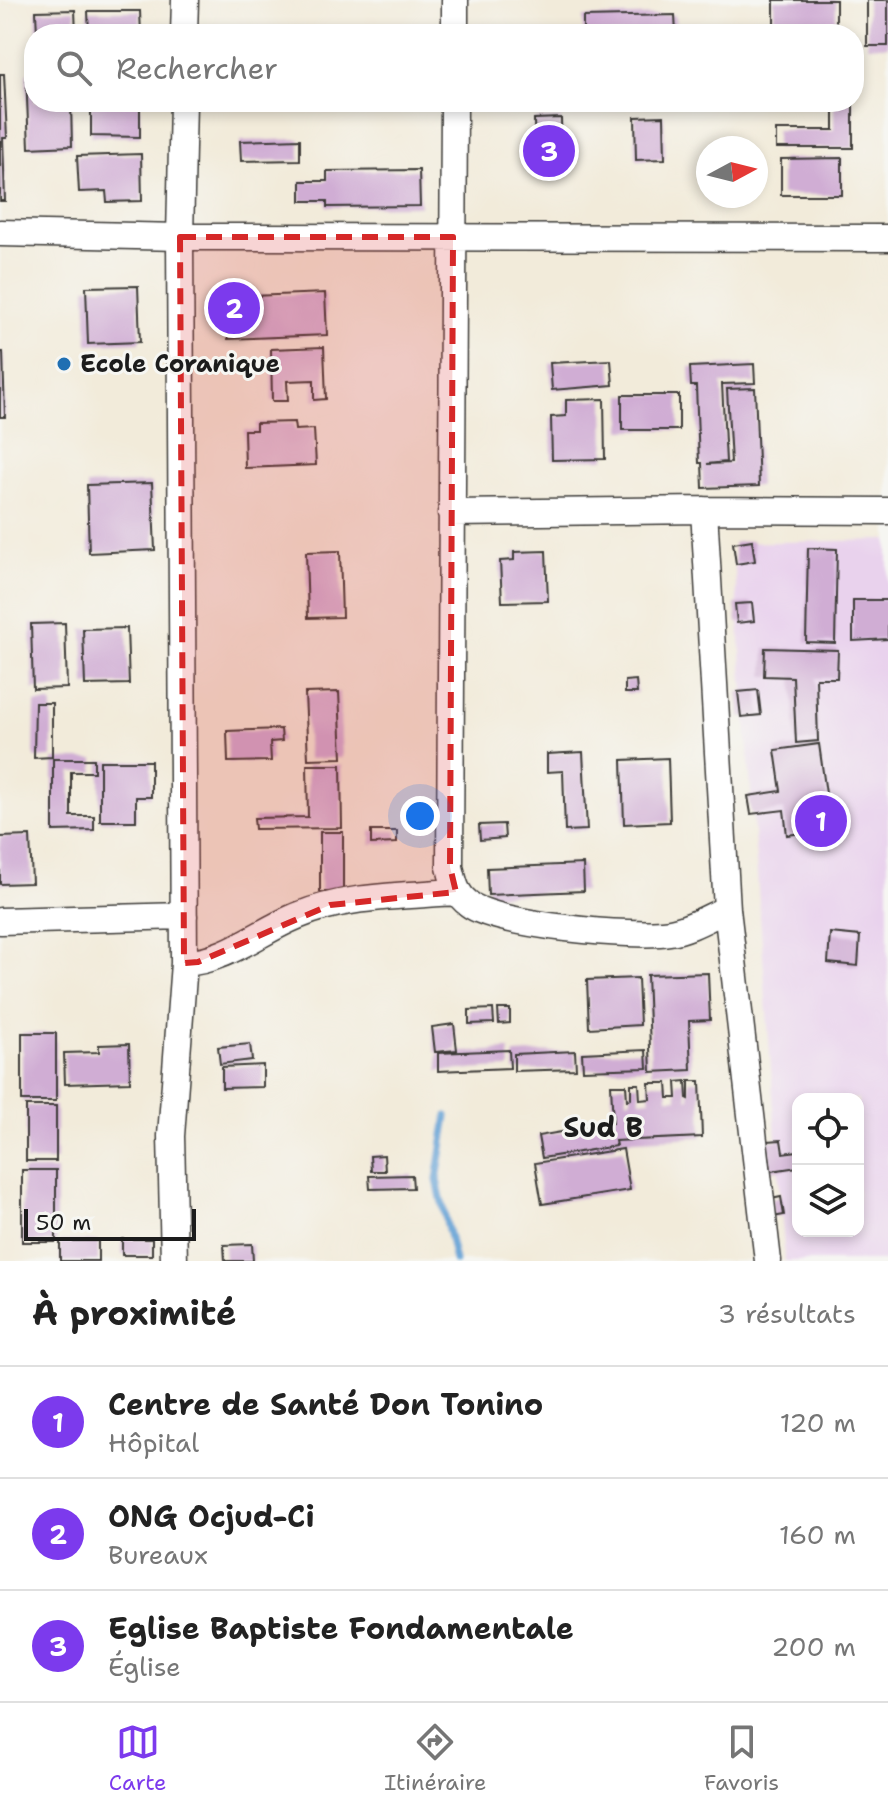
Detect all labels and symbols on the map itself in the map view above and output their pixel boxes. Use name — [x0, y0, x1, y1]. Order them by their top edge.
pin: 3 — [523, 121, 575, 181]
north arrow — [696, 136, 768, 208]
pin: 2 — [208, 278, 260, 338]
place label: Ecole Coranique — [80, 348, 280, 380]
marker: Ecole Coranique — [55, 355, 73, 373]
pin: 1 — [795, 791, 847, 851]
your location — [400, 796, 440, 836]
district label: Sud B — [563, 1108, 643, 1146]
scale bar — [24, 1205, 196, 1241]

